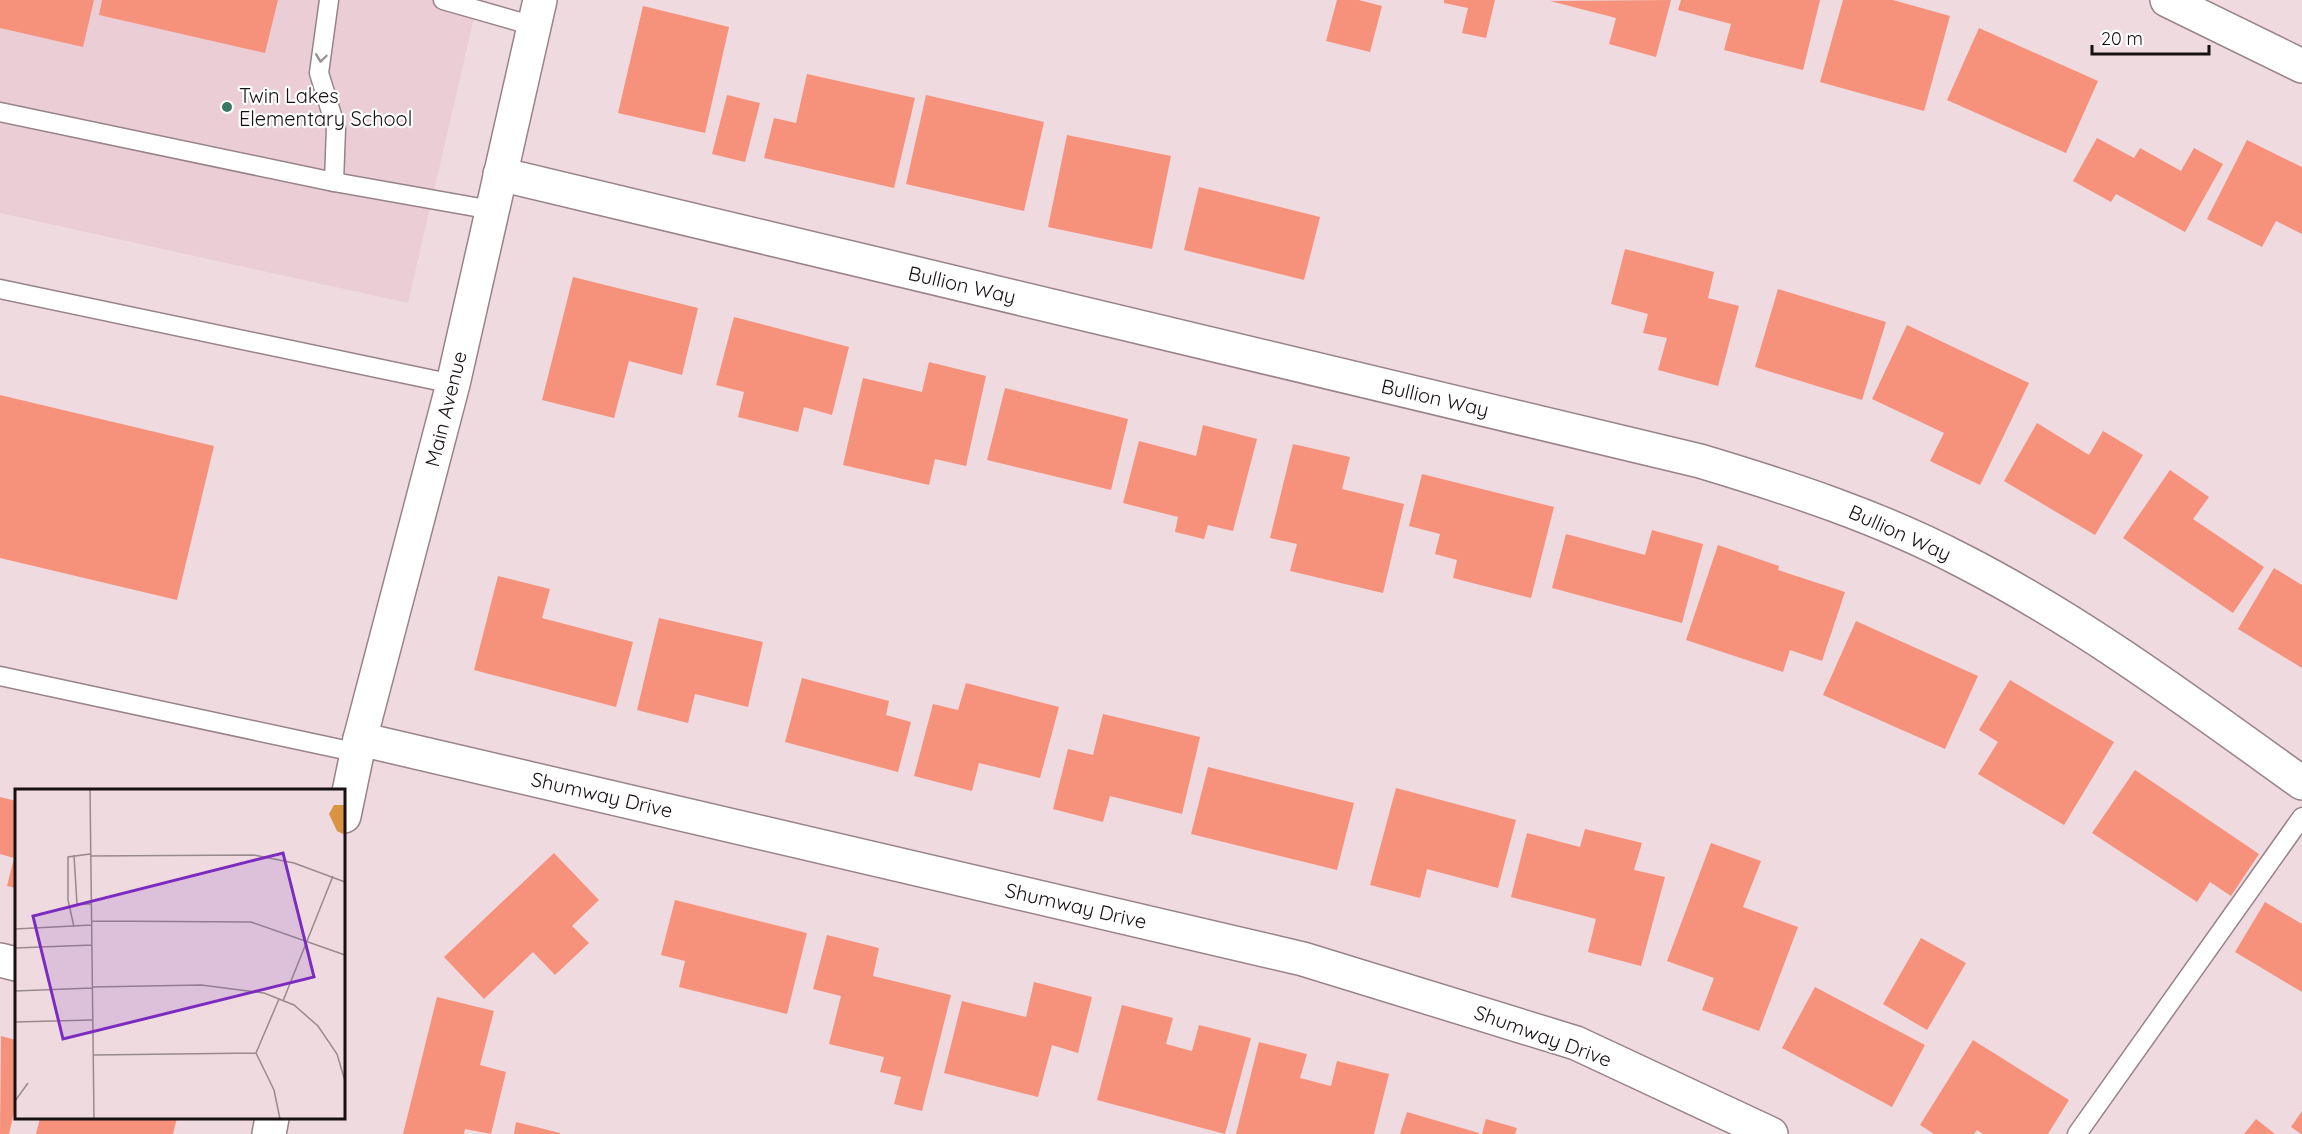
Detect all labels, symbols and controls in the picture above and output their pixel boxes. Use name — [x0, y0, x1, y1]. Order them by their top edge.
scale bar — [2092, 18, 2209, 56]
text: 20 m — [2101, 27, 2143, 50]
one-way arrow — [315, 53, 327, 63]
place label: Twin Lakes Elementary School — [239, 83, 412, 131]
marker: Twin Lakes Elementary School — [220, 100, 234, 114]
street label: Bullion Way — [906, 260, 1018, 309]
street label: Main Avenue — [419, 348, 472, 469]
street label: Bullion Way — [1379, 373, 1491, 422]
street label: Bullion Way — [1845, 499, 1955, 566]
street label: Shumway Drive — [529, 766, 675, 823]
inset map — [15, 789, 345, 1119]
street label: Shumway Drive — [1003, 877, 1149, 934]
street label: Shumway Drive — [1471, 999, 1615, 1072]

